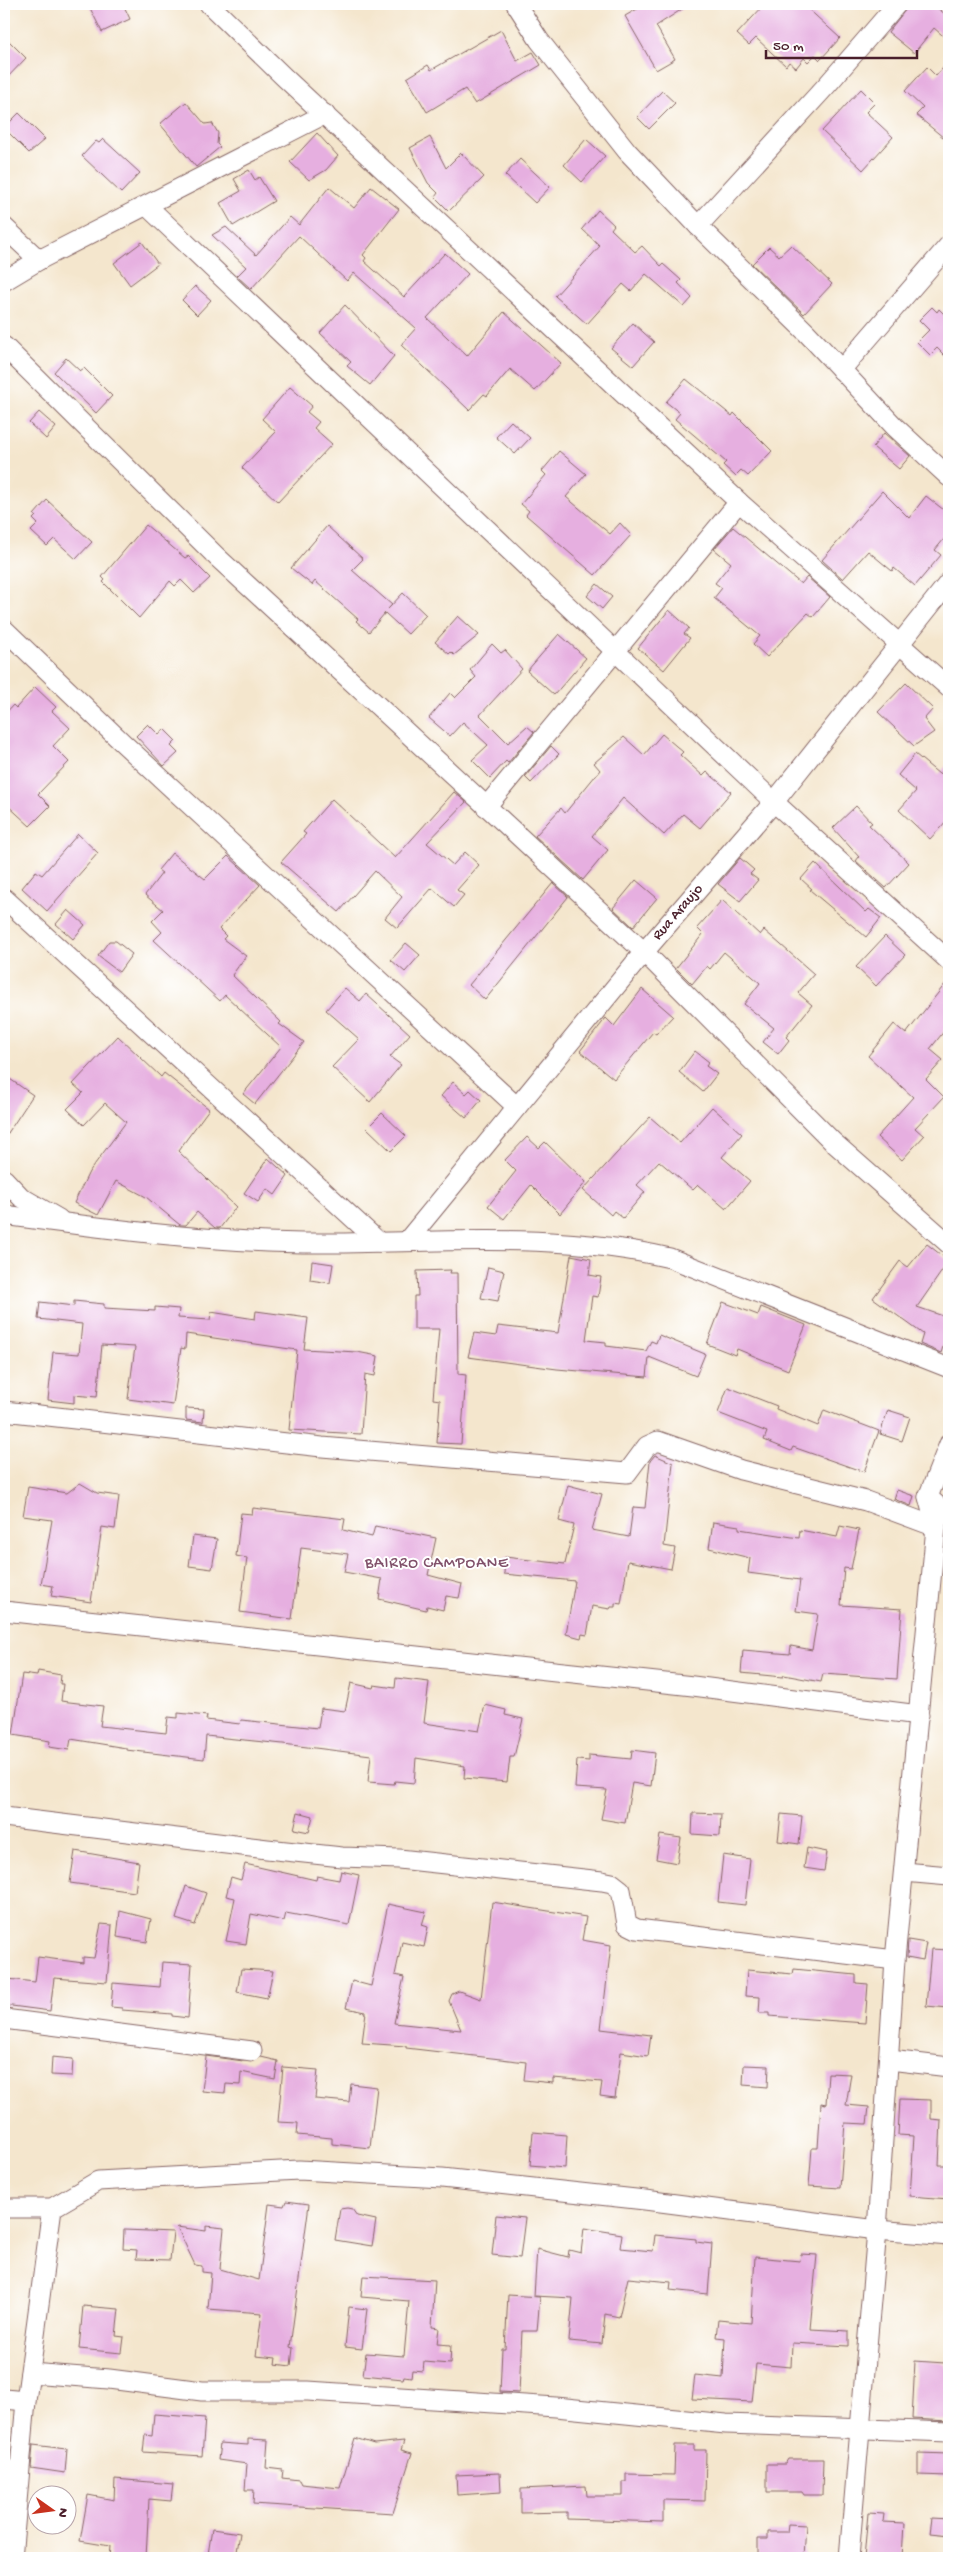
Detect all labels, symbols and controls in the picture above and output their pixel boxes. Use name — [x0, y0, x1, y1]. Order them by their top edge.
scale bar — [766, 28, 917, 60]
text: 50 m — [773, 38, 804, 56]
street label: Rua Araujo — [649, 881, 708, 944]
district label: BAIRRO CAMPOANE — [364, 1555, 509, 1574]
north arrow — [28, 2484, 78, 2534]
text: N — [53, 2506, 72, 2519]

